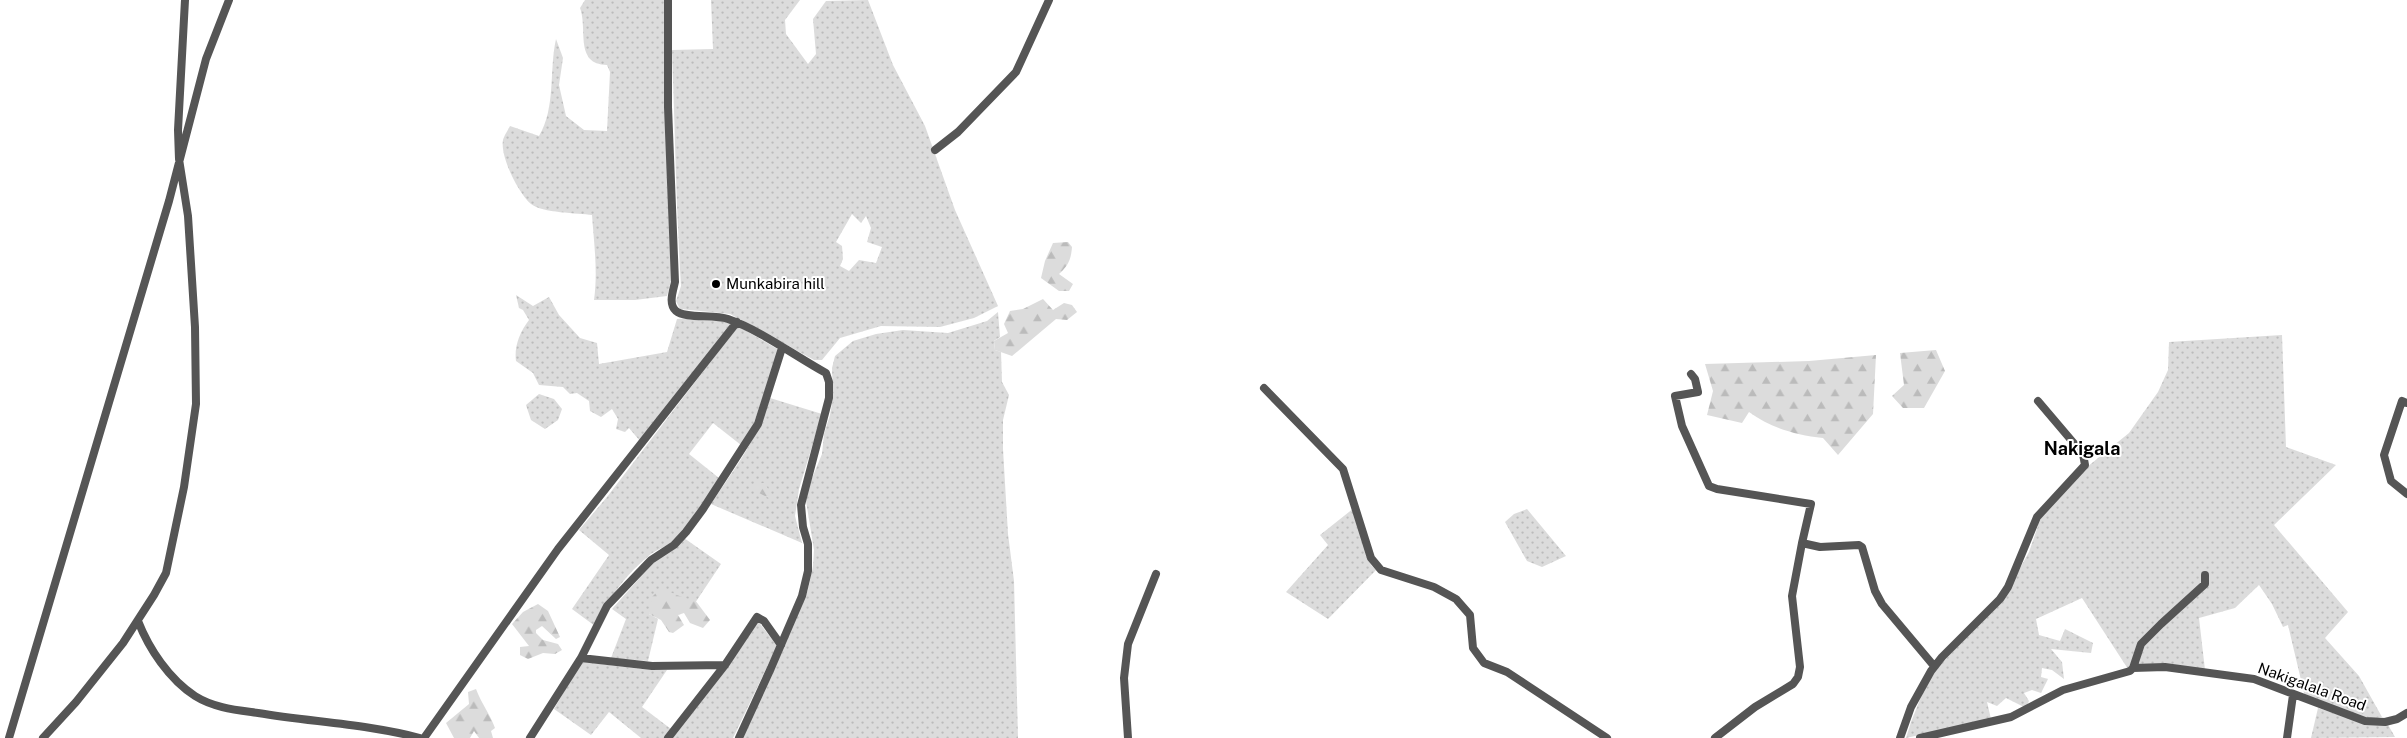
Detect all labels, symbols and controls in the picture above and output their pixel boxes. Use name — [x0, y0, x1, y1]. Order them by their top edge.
place label: Munkabira hill — [726, 275, 825, 292]
marker: Munkabira hill — [710, 278, 722, 290]
district label: Nakigala — [2044, 438, 2120, 459]
street label: Nakigalala Road — [2256, 659, 2369, 714]

